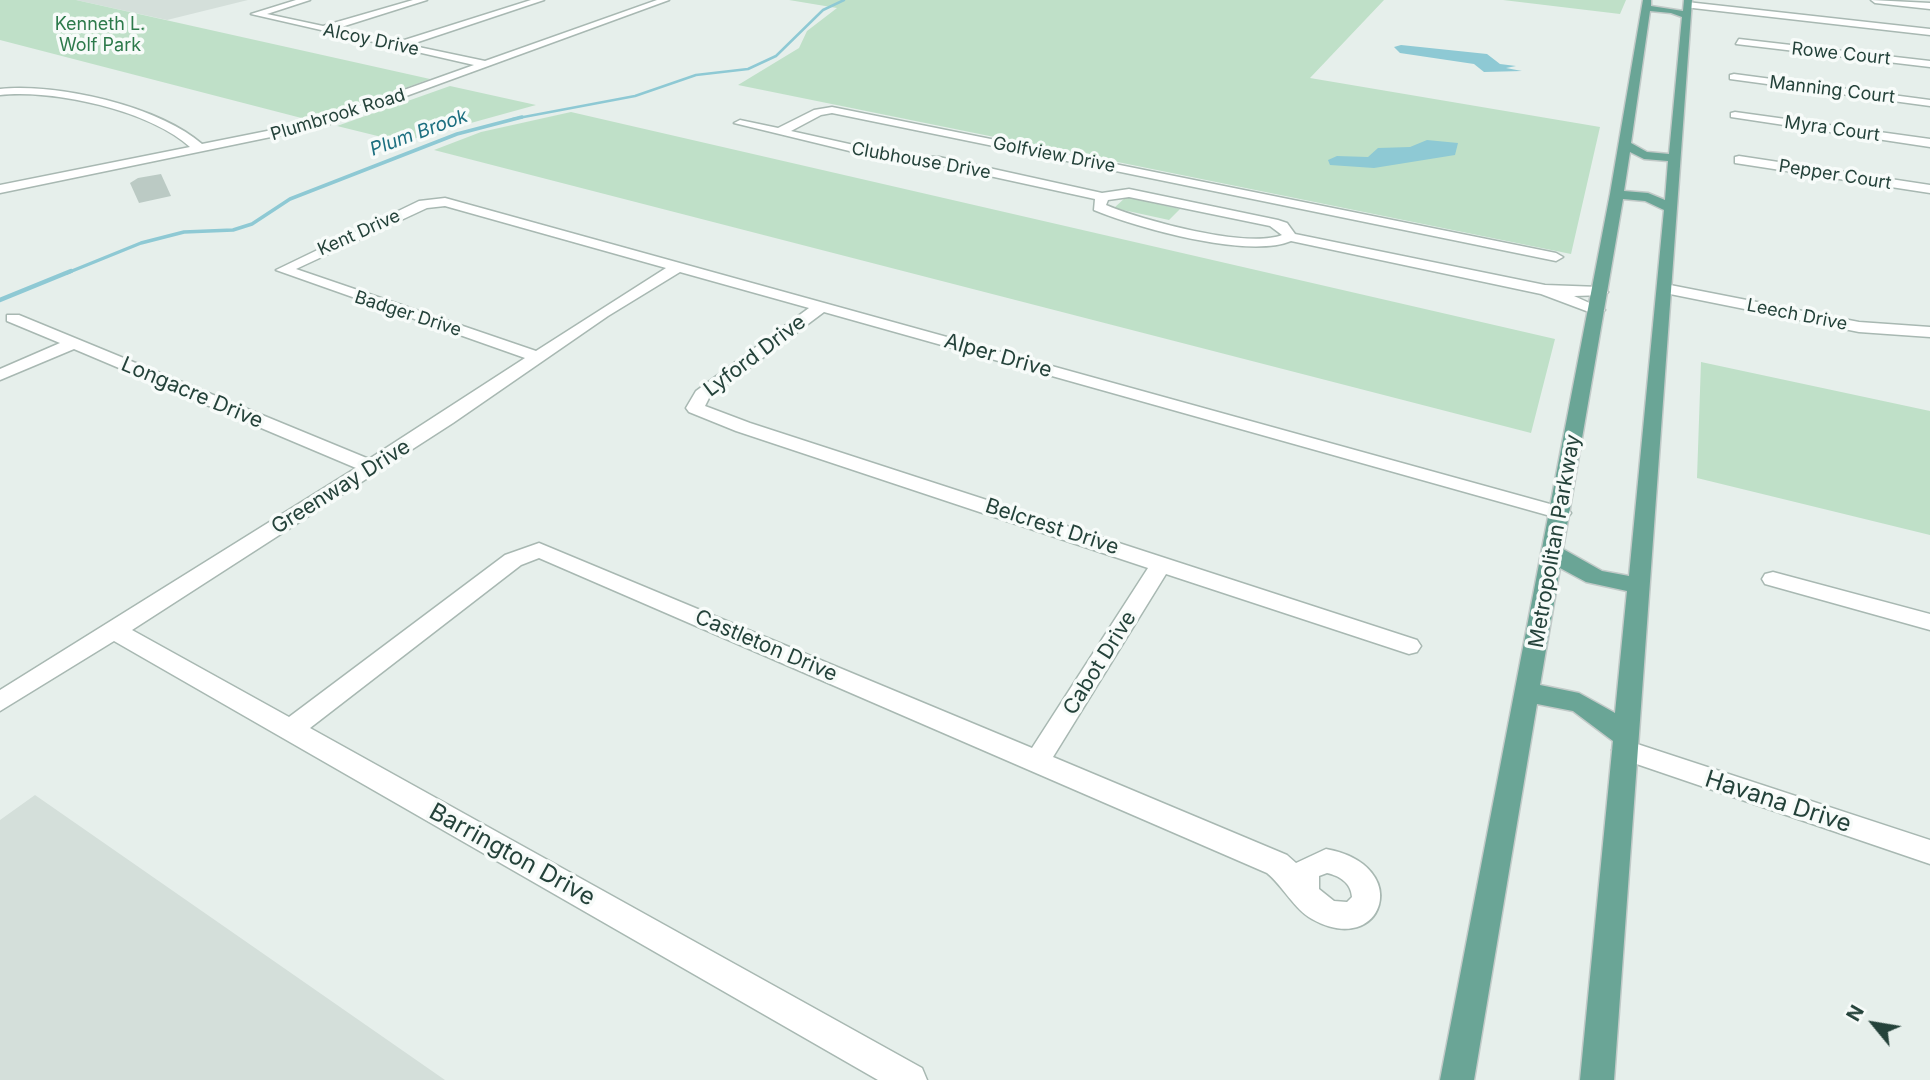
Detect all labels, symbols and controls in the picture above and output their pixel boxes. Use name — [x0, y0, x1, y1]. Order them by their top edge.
park label: Kenneth L. Wolf Park — [55, 14, 145, 56]
street label: Alcoy Drive — [321, 19, 421, 61]
street label: Rowe Court — [1791, 38, 1891, 70]
street label: Manning Court — [1768, 72, 1896, 108]
street label: Plumbrook Road — [268, 84, 408, 146]
water label: Plum Brook — [367, 105, 471, 161]
street label: Myra Court — [1783, 112, 1881, 146]
street label: Golfview Drive — [991, 133, 1117, 177]
street label: Clubhouse Drive — [850, 138, 992, 184]
street label: Pepper Court — [1777, 155, 1893, 195]
street label: Kent Drive — [314, 205, 404, 261]
street label: Badger Drive — [352, 287, 464, 341]
street label: Leech Drive — [1745, 295, 1849, 335]
street label: Lyford Drive — [699, 310, 811, 402]
street label: Alper Drive — [941, 329, 1055, 383]
street label: Longacre Drive — [117, 352, 267, 434]
street label: Metropolitan Parkway — [1524, 432, 1586, 650]
street label: Greenway Drive — [267, 434, 415, 540]
street label: Belcrest Drive — [982, 494, 1122, 560]
street label: Castleton Drive — [691, 605, 841, 687]
street label: Cabot Drive — [1058, 607, 1142, 719]
street label: Havana Drive — [1701, 765, 1855, 839]
street label: Barrington Drive — [424, 798, 600, 912]
north arrow — [1839, 989, 1909, 1059]
text: N — [1842, 1001, 1869, 1025]

